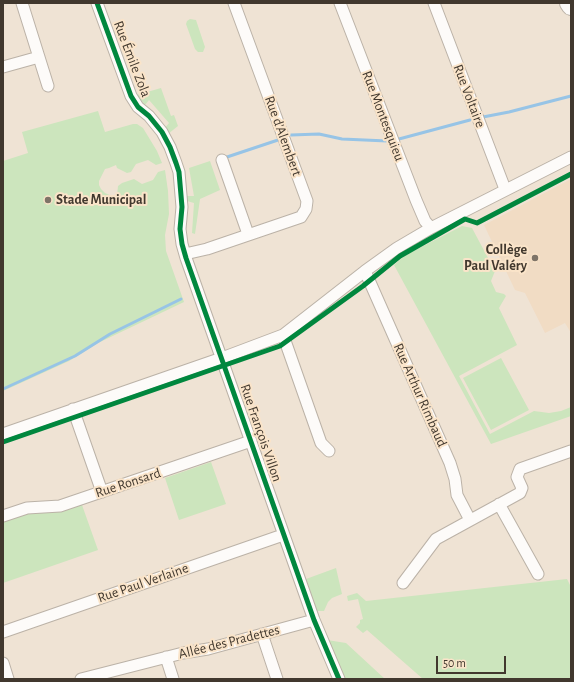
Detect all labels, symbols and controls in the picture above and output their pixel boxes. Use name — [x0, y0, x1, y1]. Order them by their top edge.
street label: Rue Émile Zola — [110, 18, 154, 100]
street label: Rue Voltaire — [449, 62, 489, 130]
street label: Rue Montesquieu — [358, 69, 408, 163]
street label: Rue d'Alembert — [261, 94, 305, 178]
place label: Stade Municipal — [56, 192, 146, 208]
marker: Stade Municipal — [43, 195, 53, 205]
place label: Collège Paul Valéry — [464, 242, 527, 274]
marker: Collège Paul Valéry — [530, 253, 540, 263]
street label: Rue Arthur Rimbaud — [390, 341, 450, 449]
street label: Rue François Villon — [236, 382, 286, 484]
street label: Rue Ronsard — [93, 465, 163, 501]
street label: Rue Paul Verlaine — [95, 560, 191, 606]
street label: Allée des Pradettes — [177, 621, 281, 663]
scale bar — [438, 648, 508, 674]
text: 50 m — [443, 657, 466, 669]

